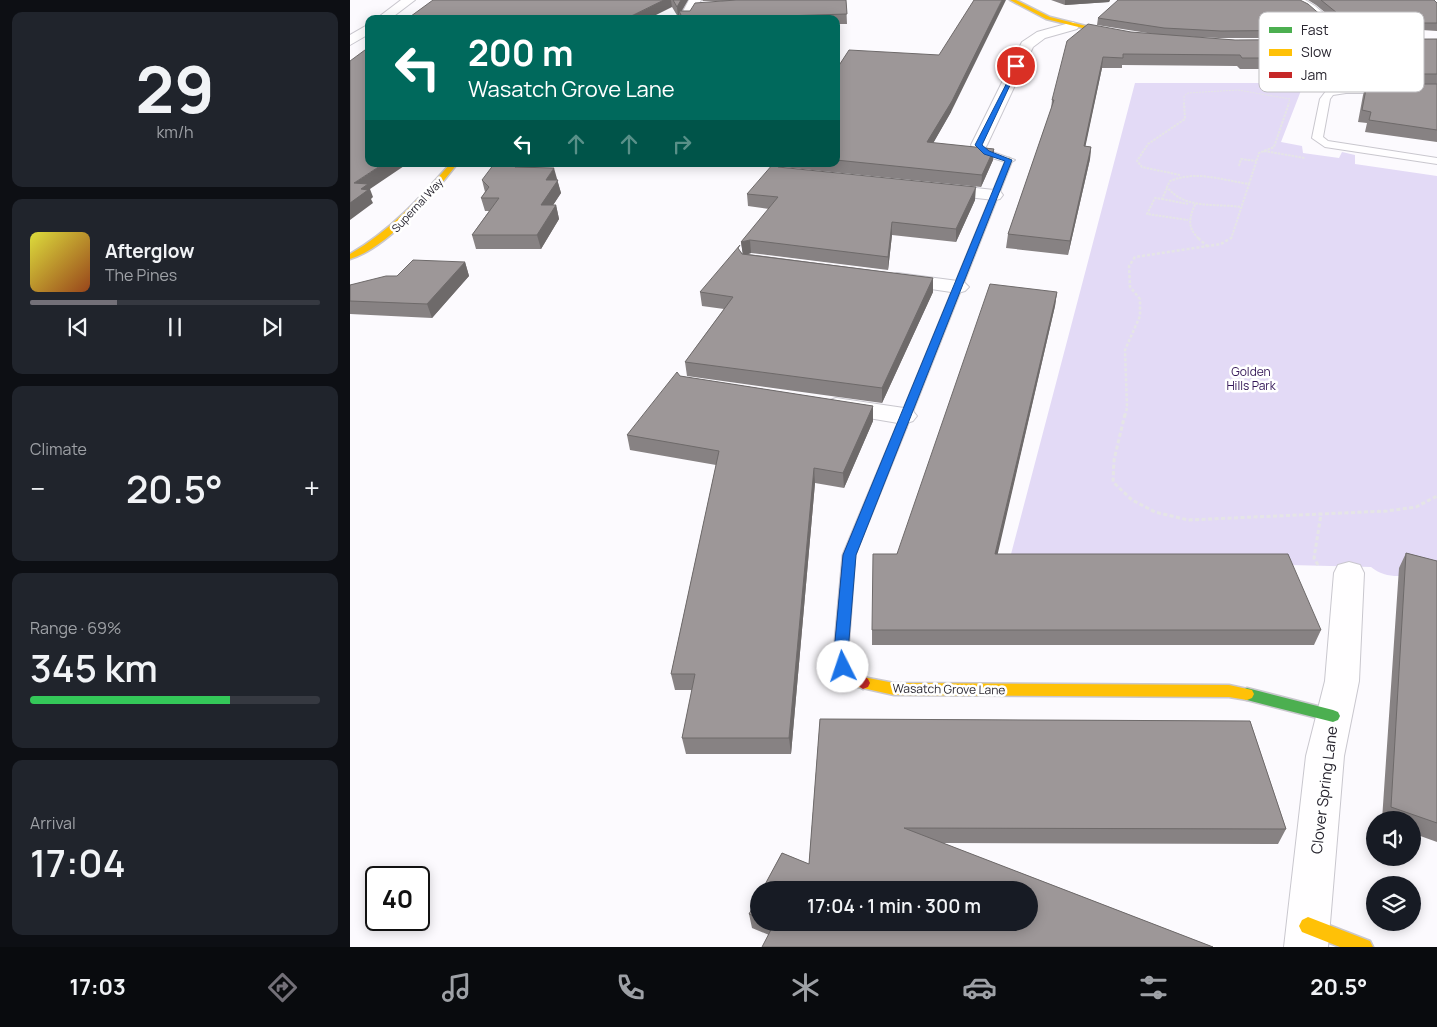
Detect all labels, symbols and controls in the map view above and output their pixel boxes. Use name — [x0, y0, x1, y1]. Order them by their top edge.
legend — [1259, 12, 1424, 92]
text: Fast — [1301, 20, 1329, 39]
text: 200 m — [468, 29, 573, 77]
icon: left — [385, 35, 450, 100]
text: Slow — [1301, 42, 1332, 61]
text: 29 — [135, 44, 215, 133]
pin — [995, 45, 1037, 87]
icon: arrive — [1002, 52, 1030, 80]
text: Jam — [1301, 65, 1327, 84]
text: Wasatch Grove Lane — [468, 74, 675, 104]
text: km/h — [156, 121, 194, 143]
icon: left — [509, 130, 537, 158]
icon: ahead — [562, 130, 590, 158]
icon: ahead — [615, 130, 643, 158]
icon: right — [668, 130, 696, 158]
street label: Supernal Way — [388, 175, 446, 235]
text: Afterglow — [105, 238, 194, 264]
text: The Pines — [105, 264, 177, 286]
icon: previous — [64, 313, 92, 341]
icon: pause — [161, 313, 189, 341]
icon: next — [258, 313, 286, 341]
park label: Golden Hills Park — [1226, 363, 1277, 394]
text: Climate — [30, 438, 87, 460]
text: 20.5° — [126, 462, 223, 514]
text: − — [30, 469, 45, 507]
text: + — [304, 469, 320, 507]
text: Range · 69% — [30, 617, 121, 639]
position arrow — [816, 640, 868, 692]
text: 345 km — [30, 641, 158, 693]
street label: Wasatch Grove Lane — [892, 680, 1006, 698]
street label: Clover Spring Lane — [1306, 725, 1342, 855]
map controls — [1366, 811, 1421, 931]
button: sound — [1366, 811, 1421, 866]
text: Arrival — [30, 812, 76, 834]
text: 17:04 — [30, 836, 126, 888]
speed limit sign: 40 — [365, 866, 430, 931]
button: layers — [1366, 876, 1421, 931]
text: 17:04 · 1 min · 300 m — [807, 893, 981, 919]
icon: directions — [265, 970, 300, 1005]
icon: music — [439, 970, 474, 1005]
icon: phone — [613, 970, 648, 1005]
icon: climate — [788, 970, 823, 1005]
icon: car — [962, 970, 997, 1005]
icon: filters — [1136, 970, 1171, 1005]
text: 17:03 — [70, 972, 126, 1002]
text: 20.5° — [1310, 972, 1367, 1002]

